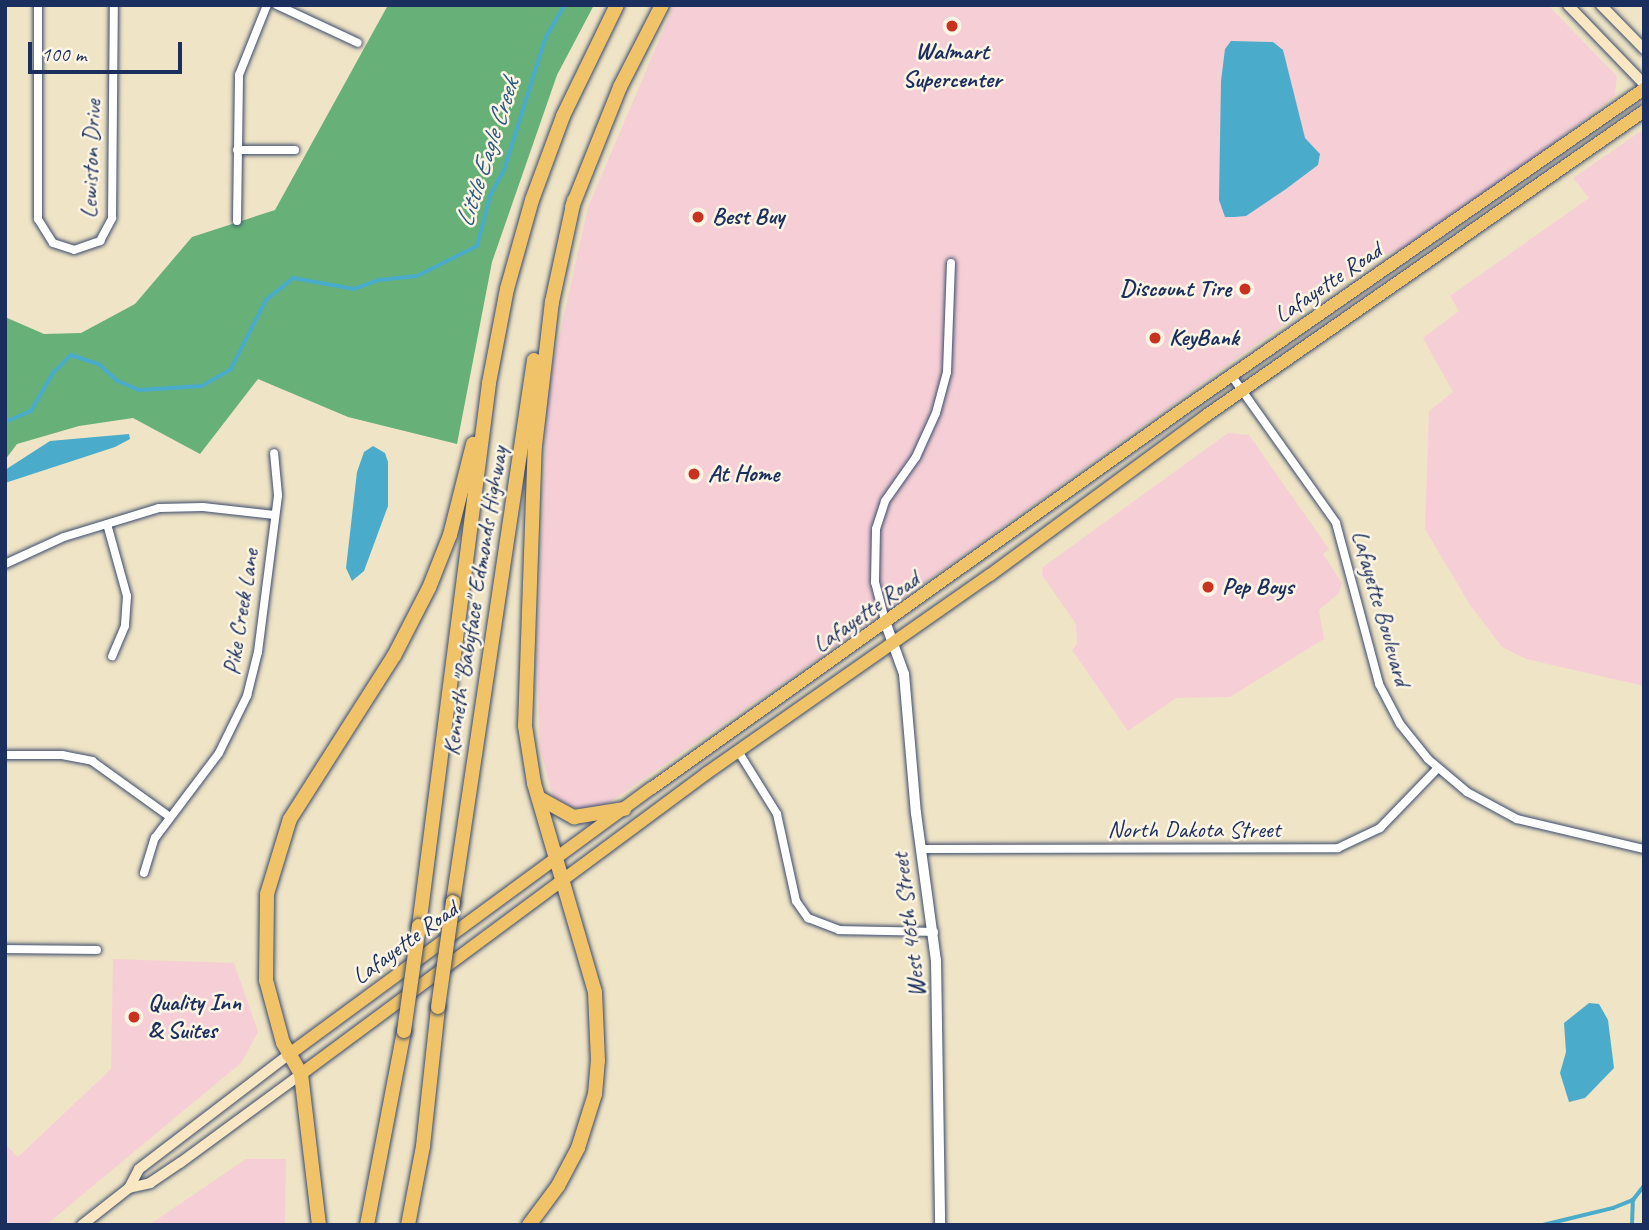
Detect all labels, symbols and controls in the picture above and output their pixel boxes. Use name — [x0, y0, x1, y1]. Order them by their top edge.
marker: Walmart Supercenter — [944, 18, 960, 34]
scale bar — [32, 28, 186, 72]
place label: Walmart Supercenter — [903, 38, 1001, 94]
text: 100 m — [41, 41, 86, 67]
water label: Little Eagle Creek — [448, 75, 526, 231]
street label: Lewiston Drive — [75, 99, 107, 219]
place label: Best Buy — [712, 203, 784, 231]
marker: Best Buy — [690, 209, 706, 225]
street label: Lafayette Road — [1269, 237, 1387, 329]
place label: Discount Tire — [1120, 275, 1231, 303]
marker: Discount Tire — [1237, 281, 1253, 297]
place label: KeyBank — [1169, 324, 1239, 352]
marker: KeyBank — [1147, 330, 1163, 346]
street label: Kenneth "Babyface" Edmonds Highway — [436, 445, 514, 757]
place label: At Home — [708, 460, 778, 488]
marker: At Home — [686, 466, 702, 482]
street label: Lafayette Boulevard — [1345, 527, 1417, 689]
street label: Pike Creek Lane — [217, 547, 265, 677]
street label: Lafayette Road — [807, 565, 925, 659]
place label: Pep Boys — [1222, 573, 1293, 601]
marker: Pep Boys — [1200, 579, 1216, 595]
street label: North Dakota Street — [1107, 816, 1281, 844]
street label: West 46th Street — [886, 851, 932, 999]
street label: Lafayette Road — [347, 895, 463, 991]
place label: Quality Inn & Suites — [148, 989, 241, 1045]
marker: Quality Inn & Suites — [126, 1009, 142, 1025]

